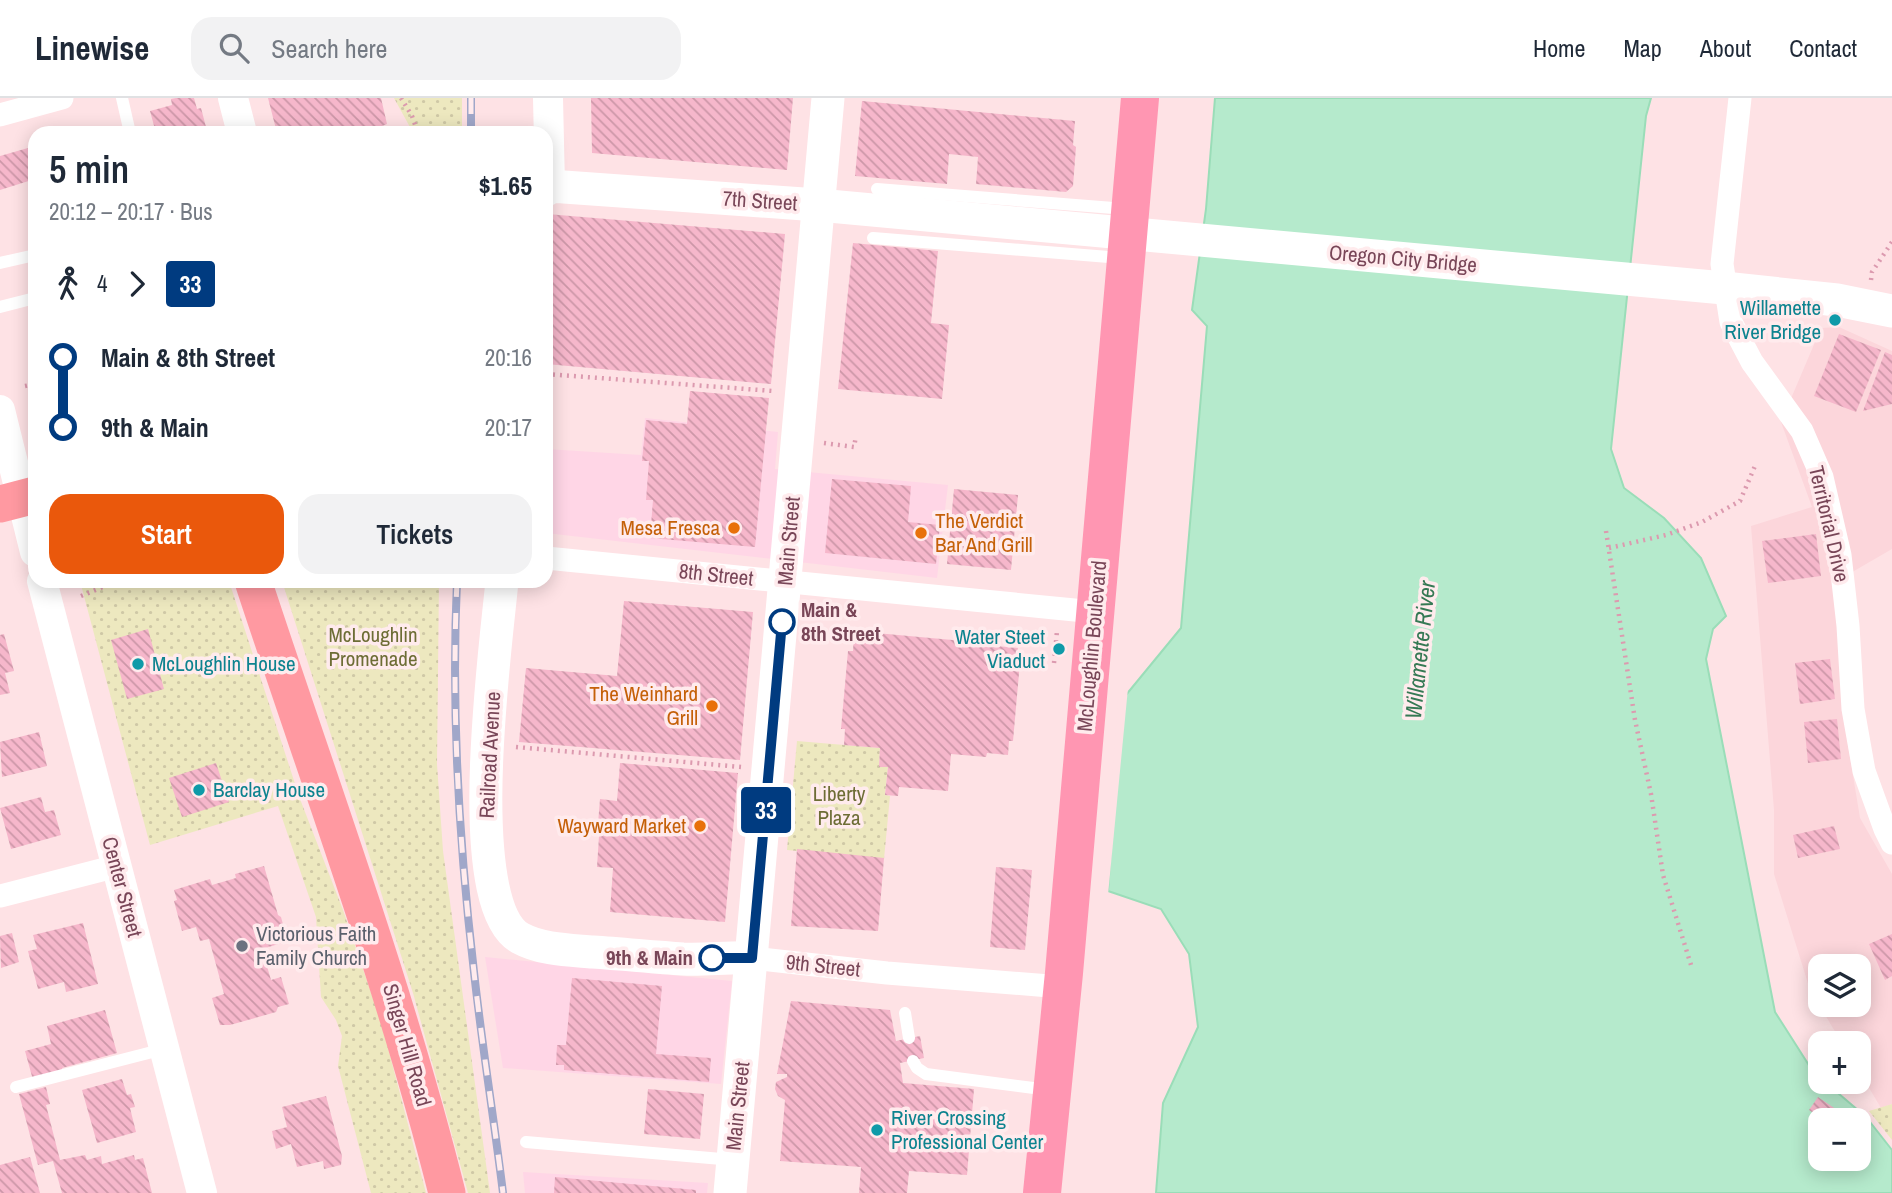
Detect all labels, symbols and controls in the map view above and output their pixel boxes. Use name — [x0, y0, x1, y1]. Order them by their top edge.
search box — [191, 17, 681, 80]
text: Linewise — [35, 26, 149, 70]
icon: search — [215, 29, 253, 67]
text: Search here — [271, 31, 387, 66]
text: Home — [1533, 32, 1585, 64]
text: Map — [1623, 32, 1662, 64]
text: About — [1700, 32, 1751, 64]
text: Contact — [1789, 32, 1857, 64]
text: 5 min — [49, 144, 129, 195]
text: $1.65 — [479, 168, 532, 203]
street label: 7th Street — [722, 183, 798, 218]
text: 20:12 – 20:17 · Bus — [49, 196, 213, 227]
street label: Oregon City Bridge — [1328, 238, 1478, 279]
icon: walk — [49, 265, 87, 303]
icon: forward — [118, 265, 156, 303]
text: 4 — [97, 268, 108, 299]
text: 33 — [180, 268, 201, 300]
place label: Willamette River Bridge — [1724, 293, 1821, 346]
marker: Willamette River Bridge — [1827, 312, 1843, 328]
text: Main & 8th Street — [101, 340, 275, 375]
text: 20:16 — [485, 342, 532, 373]
text: 9th & Main — [101, 410, 209, 445]
text: 20:17 — [485, 412, 532, 443]
street label: Territorial Drive — [1802, 463, 1857, 585]
button: Start — [49, 494, 284, 574]
button: Tickets — [298, 494, 532, 574]
street label: Main Street — [770, 495, 807, 587]
place label: The Verdict Bar And Grill — [935, 506, 1033, 559]
place label: Mesa Fresca — [620, 513, 720, 542]
marker: Mesa Fresca — [726, 520, 742, 536]
marker: The Verdict Bar And Grill — [913, 525, 929, 541]
street label: 8th Street — [677, 556, 755, 593]
street label: McLoughlin Boulevard — [1070, 559, 1113, 733]
water label: Willamette River — [1397, 579, 1442, 721]
place label: Main & 8th Street — [801, 595, 881, 648]
marker: Main & 8th Street — [769, 609, 795, 635]
park label: McLoughlin Promenade — [328, 620, 418, 673]
place label: Water Steet Viaduct — [955, 622, 1045, 675]
marker: Water Steet Viaduct — [1051, 641, 1067, 657]
place label: McLoughlin House — [152, 649, 296, 678]
marker: McLoughlin House — [130, 656, 146, 672]
place label: The Weinhard Grill — [589, 679, 698, 732]
street label: Railroad Avenue — [472, 691, 507, 819]
marker: The Weinhard Grill — [704, 698, 720, 714]
place label: Barclay House — [213, 775, 325, 804]
park label: Liberty Plaza — [813, 779, 866, 832]
marker: Barclay House — [191, 782, 207, 798]
line badge: 33 — [734, 787, 798, 833]
text: 33 — [755, 794, 777, 826]
place label: Wayward Market — [557, 811, 686, 840]
marker: Wayward Market — [692, 818, 708, 834]
street label: Center Street — [95, 834, 150, 940]
place label: Victorious Faith Family Church — [256, 919, 376, 972]
marker: Victorious Faith Family Church — [234, 938, 250, 954]
place label: 9th & Main — [606, 943, 693, 972]
marker: 9th & Main — [699, 945, 725, 971]
street label: 9th Street — [784, 947, 862, 984]
map controls — [1808, 954, 1871, 1171]
button: layers — [1808, 954, 1871, 1017]
street label: Singer Hill Road — [376, 980, 439, 1110]
button: + — [1808, 1031, 1871, 1094]
street label: Main Street — [718, 1060, 757, 1152]
place label: River Crossing Professional Center — [891, 1103, 1043, 1156]
button: − — [1808, 1108, 1871, 1171]
marker: River Crossing Professional Center — [869, 1122, 885, 1138]

